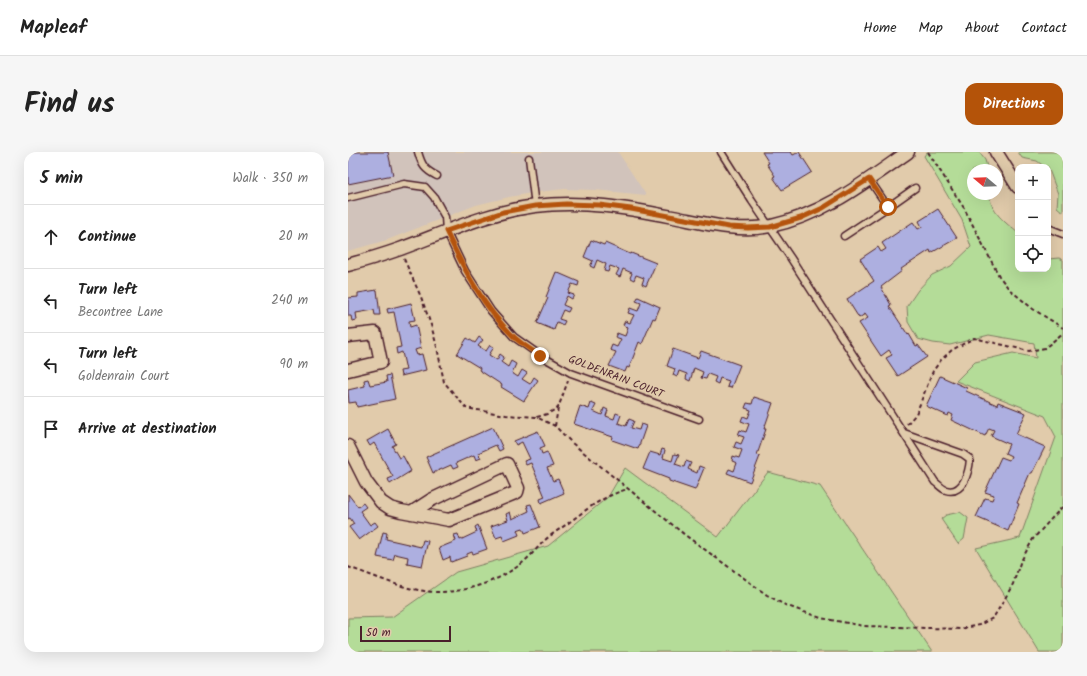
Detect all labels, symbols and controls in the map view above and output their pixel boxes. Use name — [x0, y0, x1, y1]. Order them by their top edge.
text: Mapleaf — [20, 13, 87, 43]
text: Home — [863, 17, 897, 39]
text: Map — [919, 17, 943, 39]
text: About — [965, 17, 999, 39]
text: Contact — [1021, 17, 1067, 39]
text: Find us — [24, 82, 115, 127]
button: Directions — [965, 83, 1063, 125]
north arrow — [967, 164, 1003, 200]
map controls — [1015, 164, 1051, 272]
button: + — [1015, 164, 1051, 200]
text: 5 min — [40, 165, 83, 192]
text: Walk · 350 m — [232, 168, 308, 189]
route start — [879, 198, 897, 216]
button: − — [1015, 200, 1051, 236]
text: Continue — [78, 225, 136, 249]
icon: ahead — [40, 226, 62, 248]
text: 20 m — [278, 226, 308, 247]
button: locate — [1015, 236, 1051, 272]
text: Turn left — [78, 278, 138, 302]
icon: left — [40, 290, 62, 312]
text: 240 m — [271, 290, 308, 311]
text: Becontree Lane — [78, 302, 163, 323]
text: Turn left — [78, 342, 138, 366]
route end — [531, 347, 549, 365]
street label: GOLDENRAIN COURT — [566, 350, 667, 404]
icon: left — [40, 354, 62, 376]
text: 90 m — [280, 354, 308, 375]
text: Goldenrain Court — [78, 366, 169, 387]
text: Arrive at destination — [78, 417, 217, 441]
icon: arrive — [40, 418, 62, 440]
scale bar — [360, 624, 451, 643]
text: 50 m — [366, 624, 391, 642]

